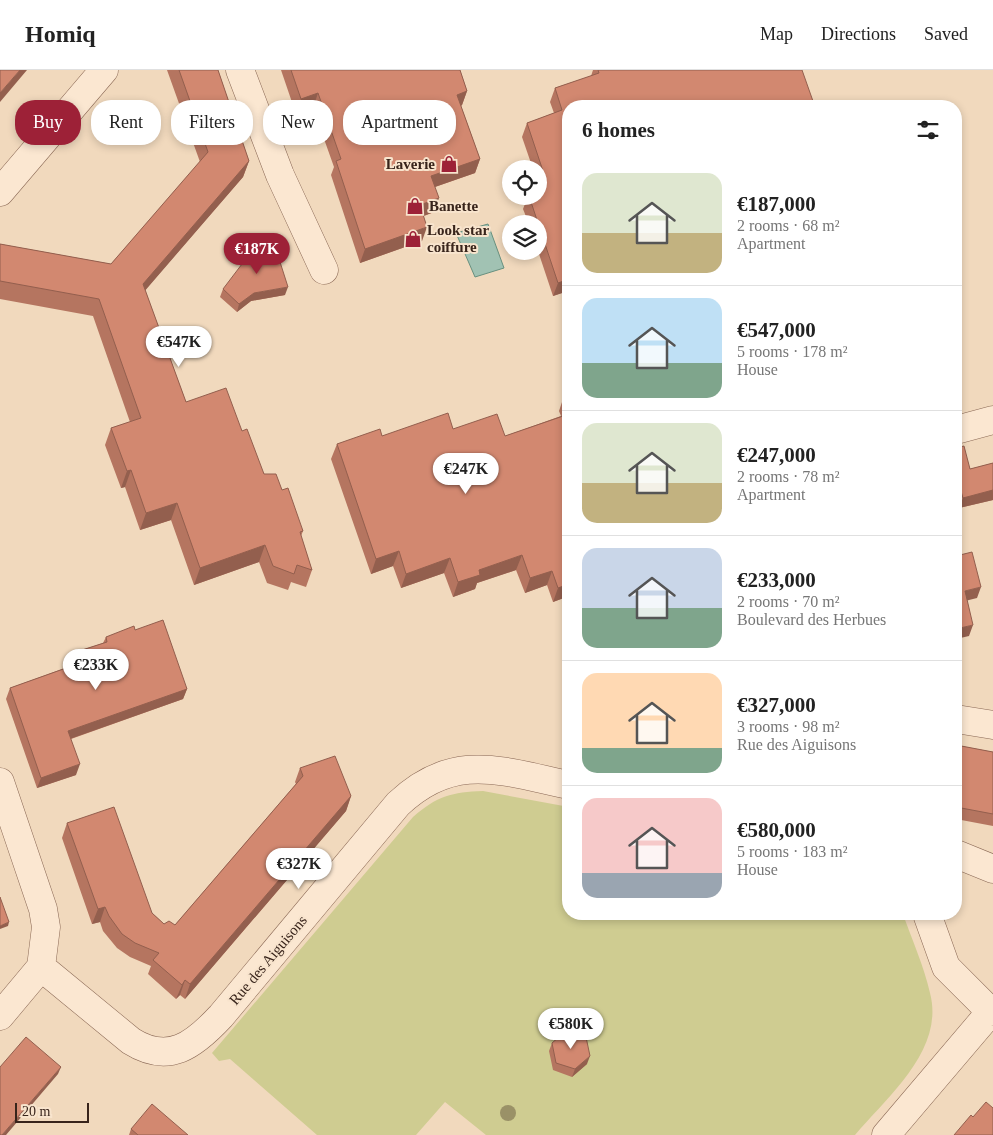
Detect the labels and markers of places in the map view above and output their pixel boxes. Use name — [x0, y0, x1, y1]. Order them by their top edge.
shop icon: Laverie — [439, 154, 459, 174]
place label: Laverie — [386, 156, 435, 172]
shop icon: Banette — [405, 196, 425, 216]
place label: Banette — [429, 198, 478, 214]
place label: Look star coiffure — [427, 222, 489, 255]
shop icon: Look star coiffure — [403, 229, 423, 249]
pin: €187K — [222, 232, 292, 275]
pin: €547K — [144, 326, 214, 368]
pin: €247K — [431, 452, 501, 495]
pin: €233K — [61, 648, 131, 691]
pin: €327K — [264, 848, 334, 890]
pin: €580K — [536, 1008, 606, 1050]

